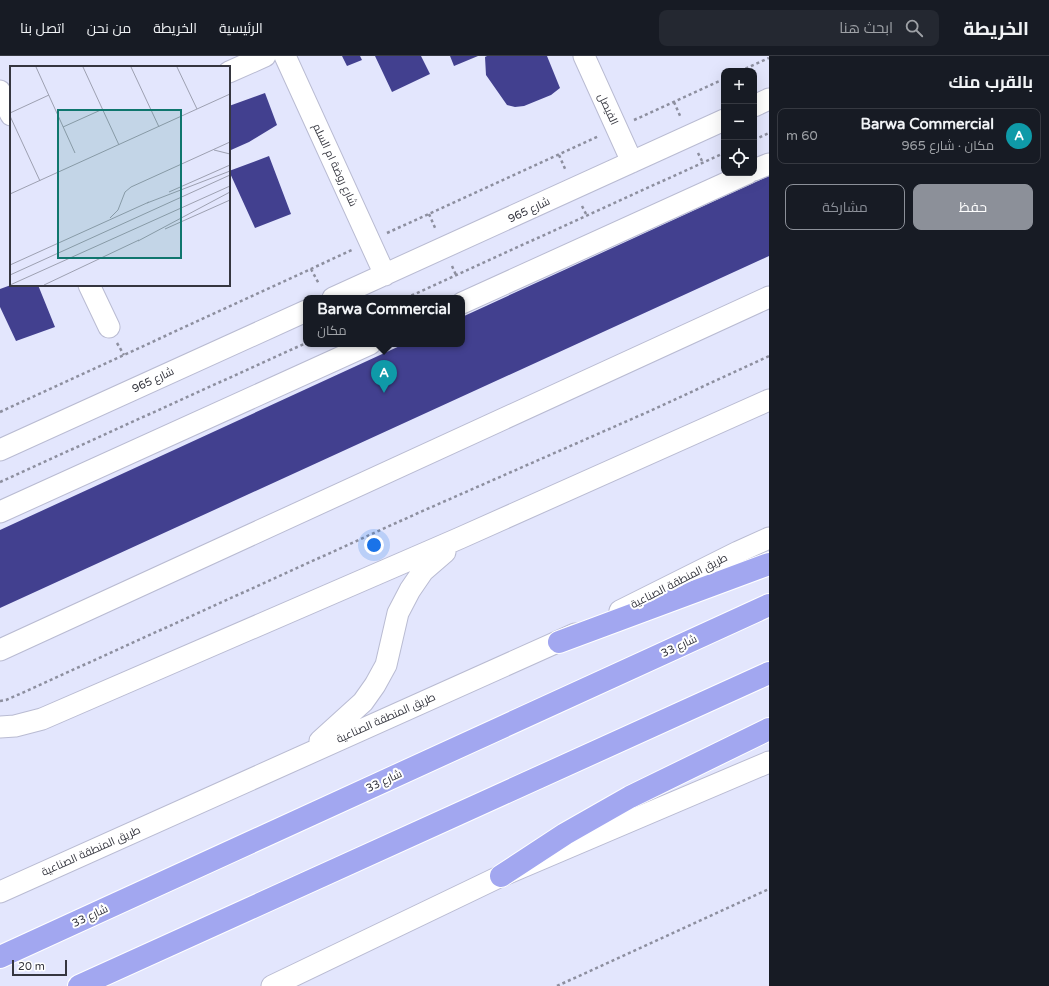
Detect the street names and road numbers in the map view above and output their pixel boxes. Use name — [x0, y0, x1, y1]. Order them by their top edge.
street label: الفيصل — [595, 91, 621, 127]
street label: شارع روضة ام السلم — [309, 121, 360, 209]
street label: شارع 965 — [506, 195, 553, 226]
street label: شارع 965 — [130, 365, 177, 396]
street label: طريق المنطقة الصناعية — [628, 551, 730, 611]
street label: شارع 33 — [659, 632, 699, 661]
street label: طريق المنطقة الصناعية — [334, 690, 438, 746]
street label: شارع 33 — [364, 767, 404, 796]
street label: طريق المنطقة الصناعية — [39, 823, 143, 879]
street label: شارع 33 — [70, 902, 110, 931]

